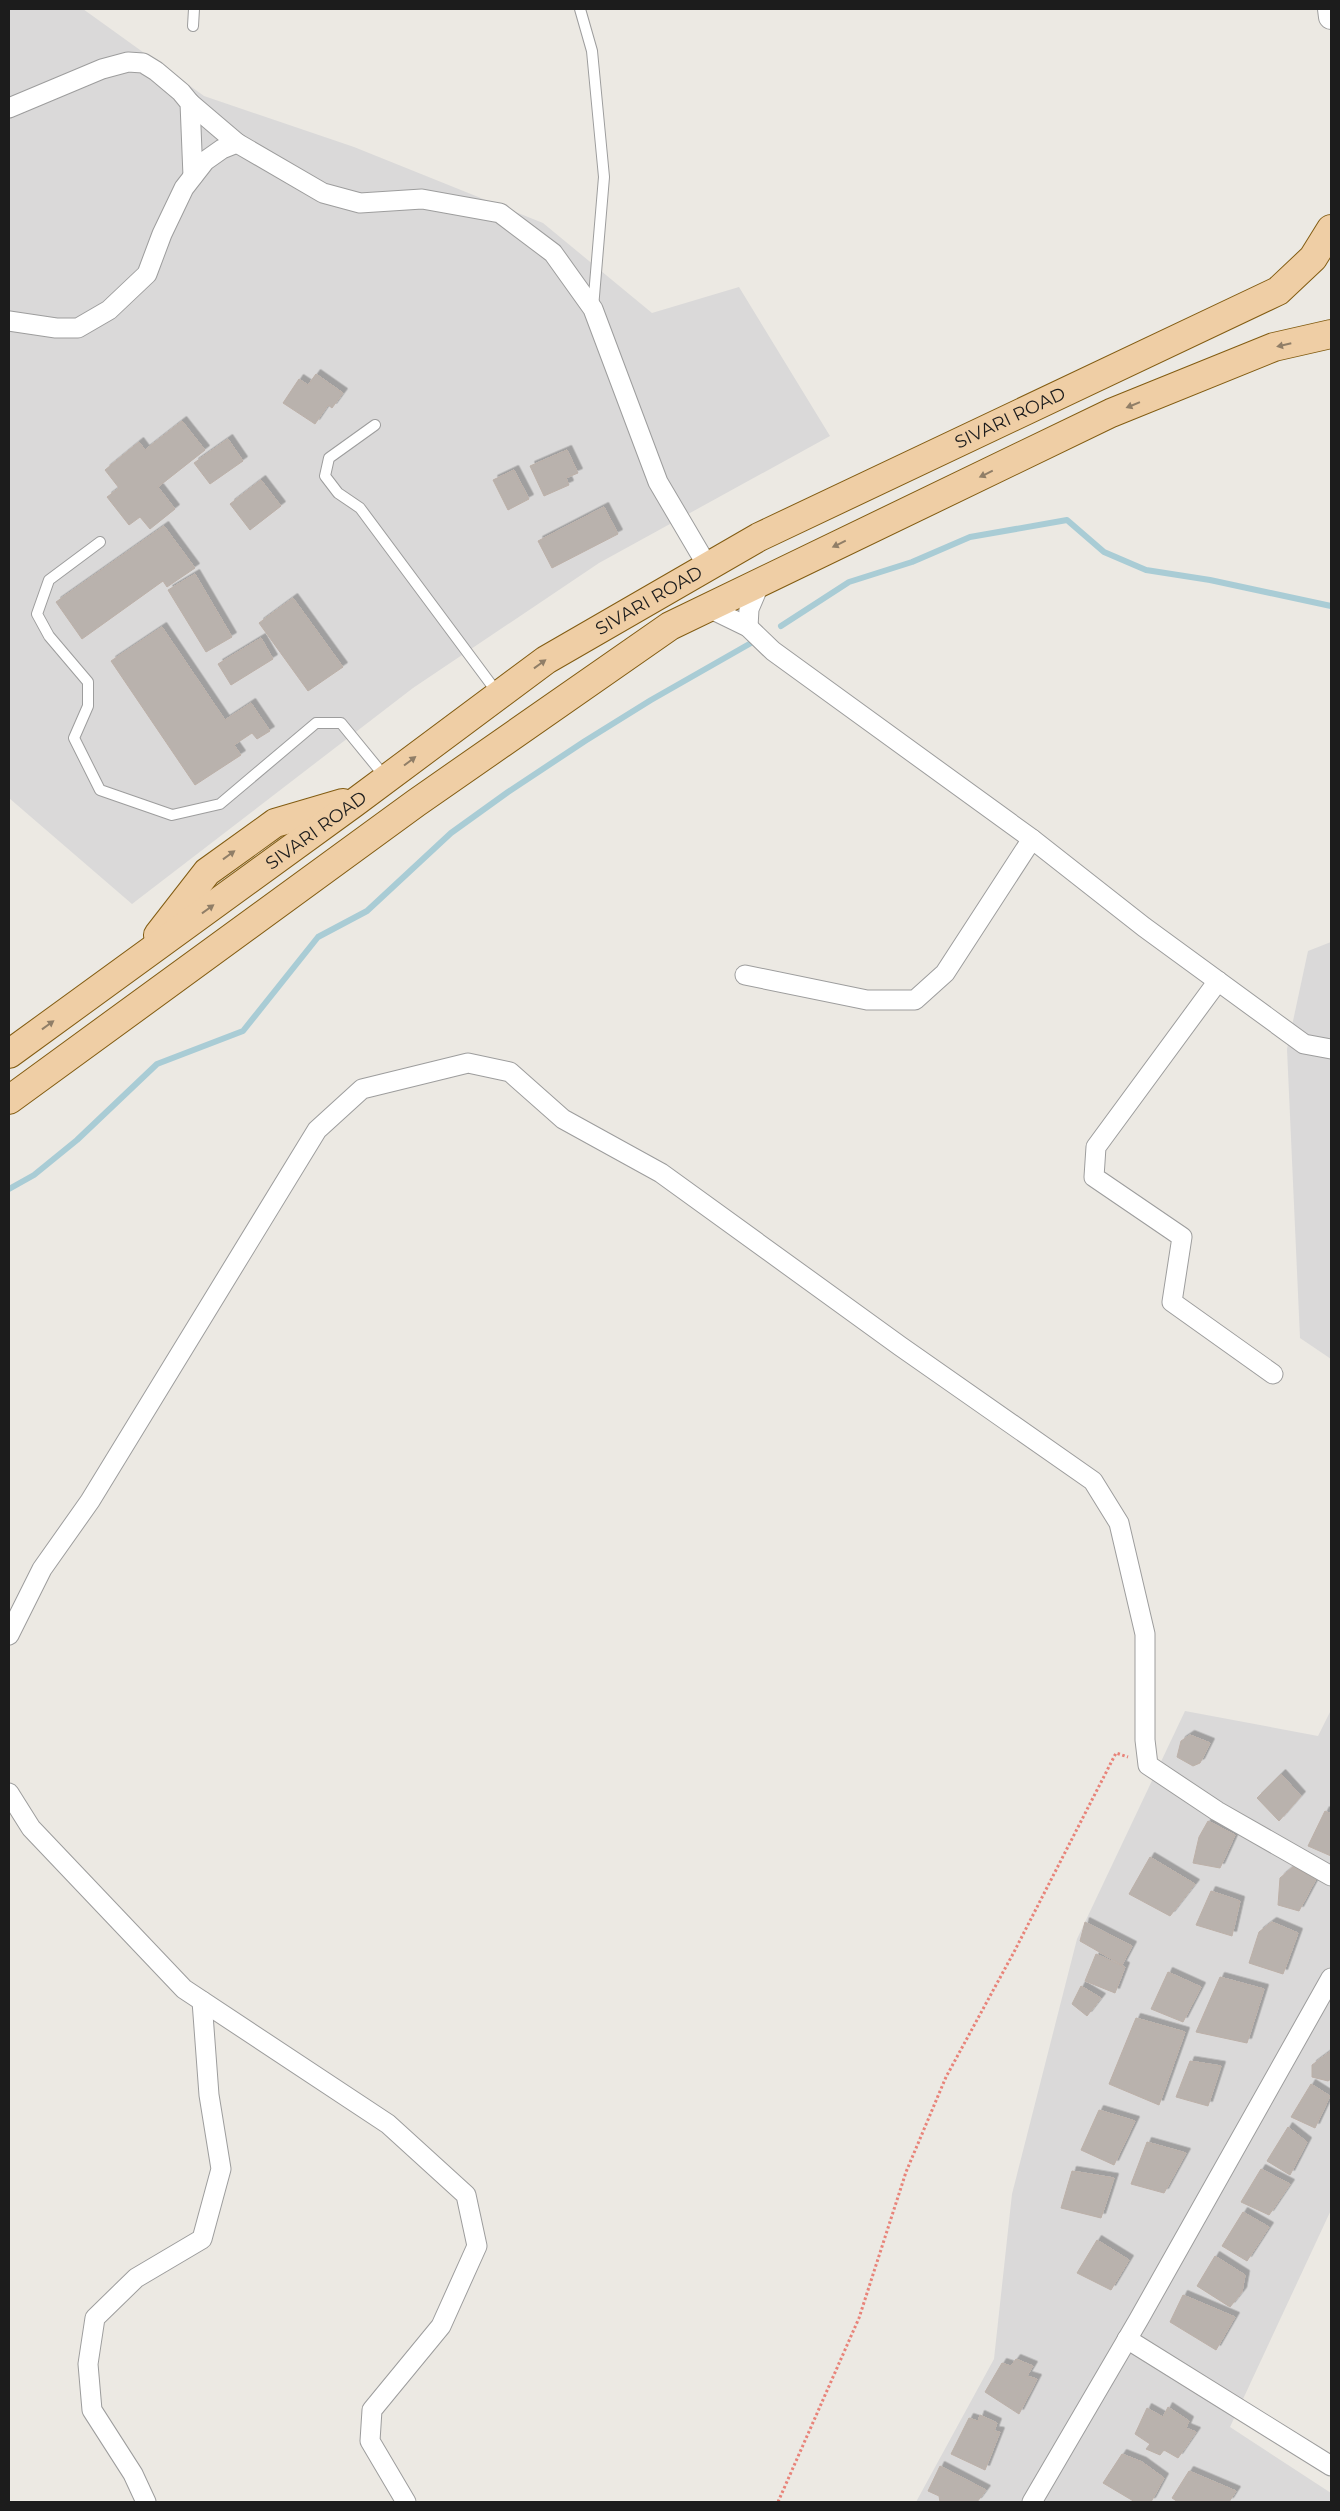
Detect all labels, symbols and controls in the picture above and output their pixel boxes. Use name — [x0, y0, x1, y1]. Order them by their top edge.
one-way arrow — [1276, 341, 1291, 349]
street label: SIVARI ROAD — [951, 382, 1069, 454]
one-way arrow — [1126, 401, 1140, 409]
one-way arrow — [979, 470, 993, 478]
one-way arrow — [832, 541, 846, 549]
street label: SIVARI ROAD — [592, 561, 706, 640]
one-way arrow — [533, 659, 547, 669]
one-way arrow — [403, 756, 416, 767]
street label: SIVARI ROAD — [261, 786, 371, 875]
one-way arrow — [222, 850, 235, 861]
one-way arrow — [201, 904, 215, 914]
one-way arrow — [41, 1020, 55, 1030]

